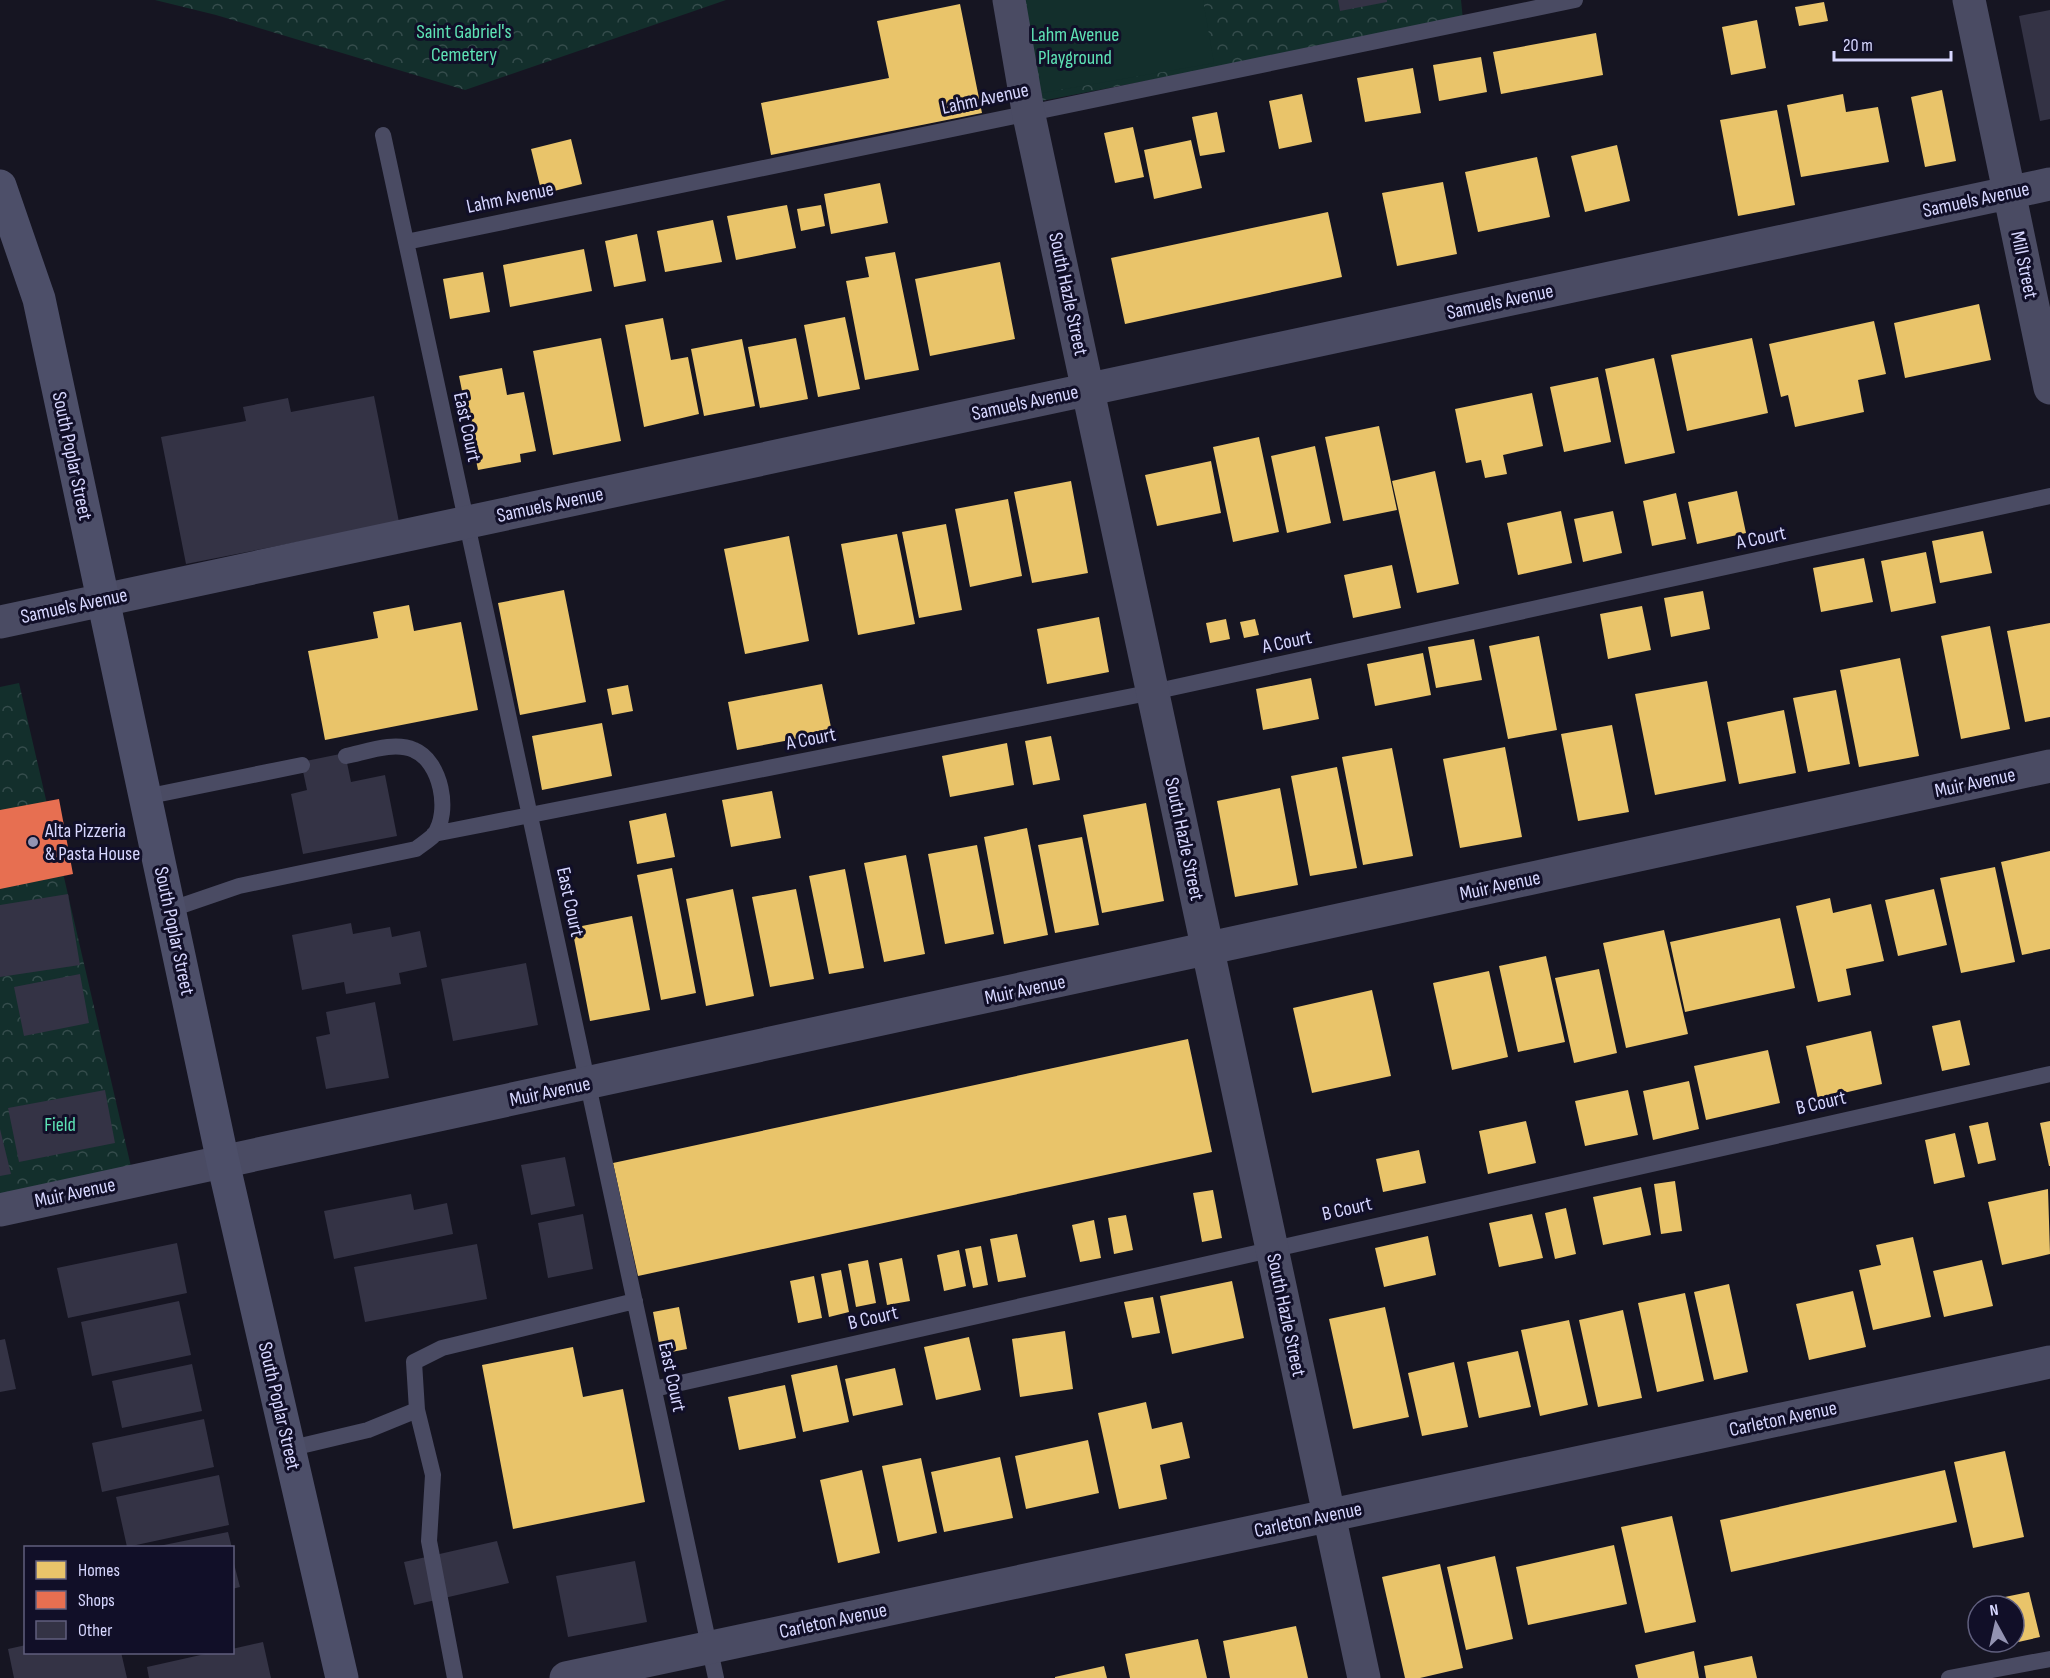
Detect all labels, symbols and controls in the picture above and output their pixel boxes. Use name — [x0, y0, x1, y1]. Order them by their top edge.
park label: Saint Gabriel's Cemetery — [416, 20, 512, 67]
park label: Lahm Avenue Playground — [1031, 23, 1119, 70]
scale bar — [1834, 24, 1951, 62]
text: 20 m — [1843, 35, 1873, 56]
street label: Lahm Avenue — [939, 78, 1031, 120]
street label: Lahm Avenue — [464, 177, 556, 219]
street label: Samuels Avenue — [1920, 177, 2032, 223]
street label: Mill Street — [2005, 229, 2043, 301]
street label: South Hazle Street — [1043, 230, 1093, 358]
street label: Samuels Avenue — [1444, 279, 1556, 325]
street label: Samuels Avenue — [969, 380, 1081, 426]
street label: South Poplar Street — [47, 390, 97, 522]
street label: East Court — [448, 390, 486, 464]
street label: Samuels Avenue — [494, 482, 606, 528]
street label: A Court — [1733, 521, 1788, 555]
street label: Samuels Avenue — [18, 583, 130, 629]
street label: A Court — [1259, 625, 1314, 659]
street label: A Court — [783, 722, 838, 756]
street label: Muir Avenue — [1933, 763, 2017, 803]
street label: South Hazle Street — [1159, 775, 1209, 903]
place label: Alta Pizzeria & Pasta House — [44, 819, 140, 866]
marker: Alta Pizzeria & Pasta House — [26, 835, 40, 849]
street label: South Poplar Street — [149, 865, 199, 997]
street label: East Court — [551, 865, 589, 939]
street label: Muir Avenue — [1458, 866, 1542, 906]
street label: Muir Avenue — [983, 970, 1067, 1010]
street label: Muir Avenue — [508, 1072, 592, 1112]
street label: B Court — [1794, 1086, 1848, 1120]
park label: Field — [44, 1113, 76, 1137]
street label: Muir Avenue — [33, 1173, 117, 1213]
street label: B Court — [1320, 1192, 1374, 1226]
street label: South Hazle Street — [1261, 1251, 1311, 1379]
street label: B Court — [846, 1301, 900, 1335]
street label: South Poplar Street — [253, 1340, 305, 1472]
street label: East Court — [653, 1340, 691, 1414]
street label: Carleton Avenue — [1727, 1396, 1839, 1442]
street label: Carleton Avenue — [1252, 1497, 1364, 1543]
legend — [24, 1546, 234, 1654]
text: Homes — [78, 1560, 120, 1581]
text: Shops — [78, 1590, 115, 1611]
north arrow — [1966, 1594, 2026, 1654]
street label: Carleton Avenue — [777, 1598, 889, 1644]
text: N — [1989, 1601, 2000, 1621]
text: Other — [78, 1620, 112, 1641]

